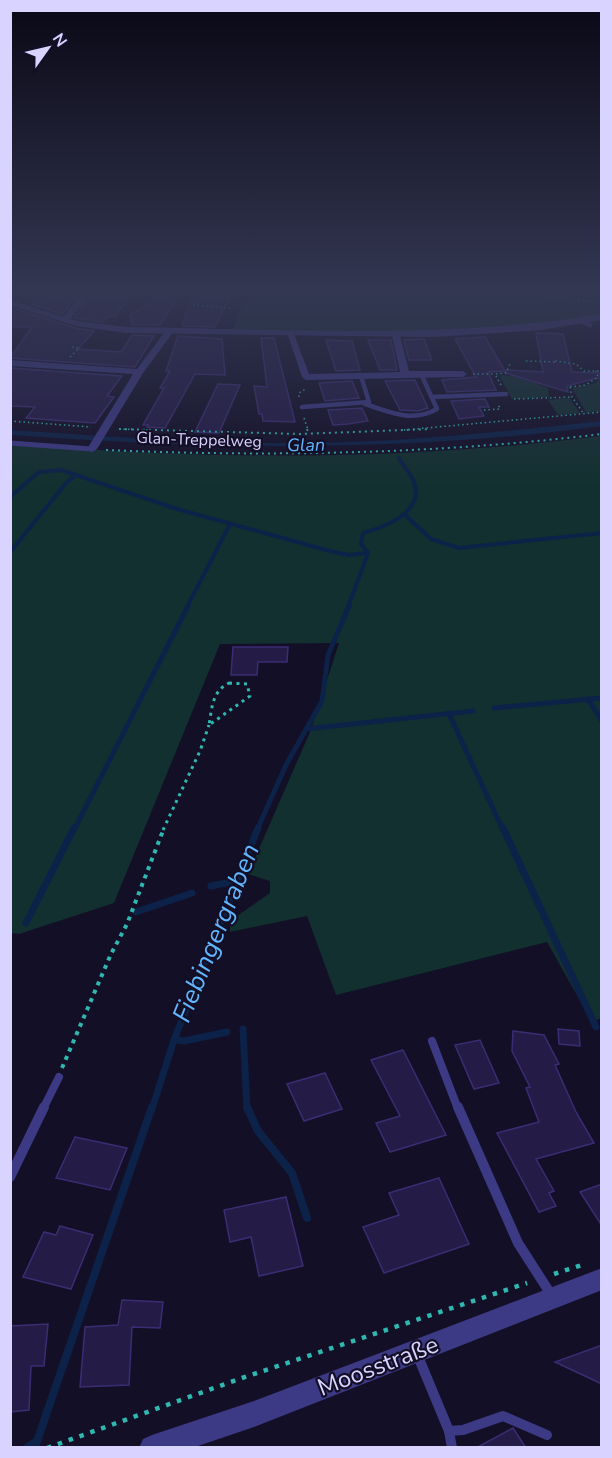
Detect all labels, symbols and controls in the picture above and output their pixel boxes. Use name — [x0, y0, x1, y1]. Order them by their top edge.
north arrow — [18, 18, 78, 78]
text: N — [47, 29, 72, 51]
street label: Glan-Treppelweg — [136, 427, 262, 453]
water label: Glan — [287, 433, 325, 457]
water label: Fiebingergraben — [164, 838, 268, 1028]
street label: Moosstraße — [313, 1328, 443, 1404]

